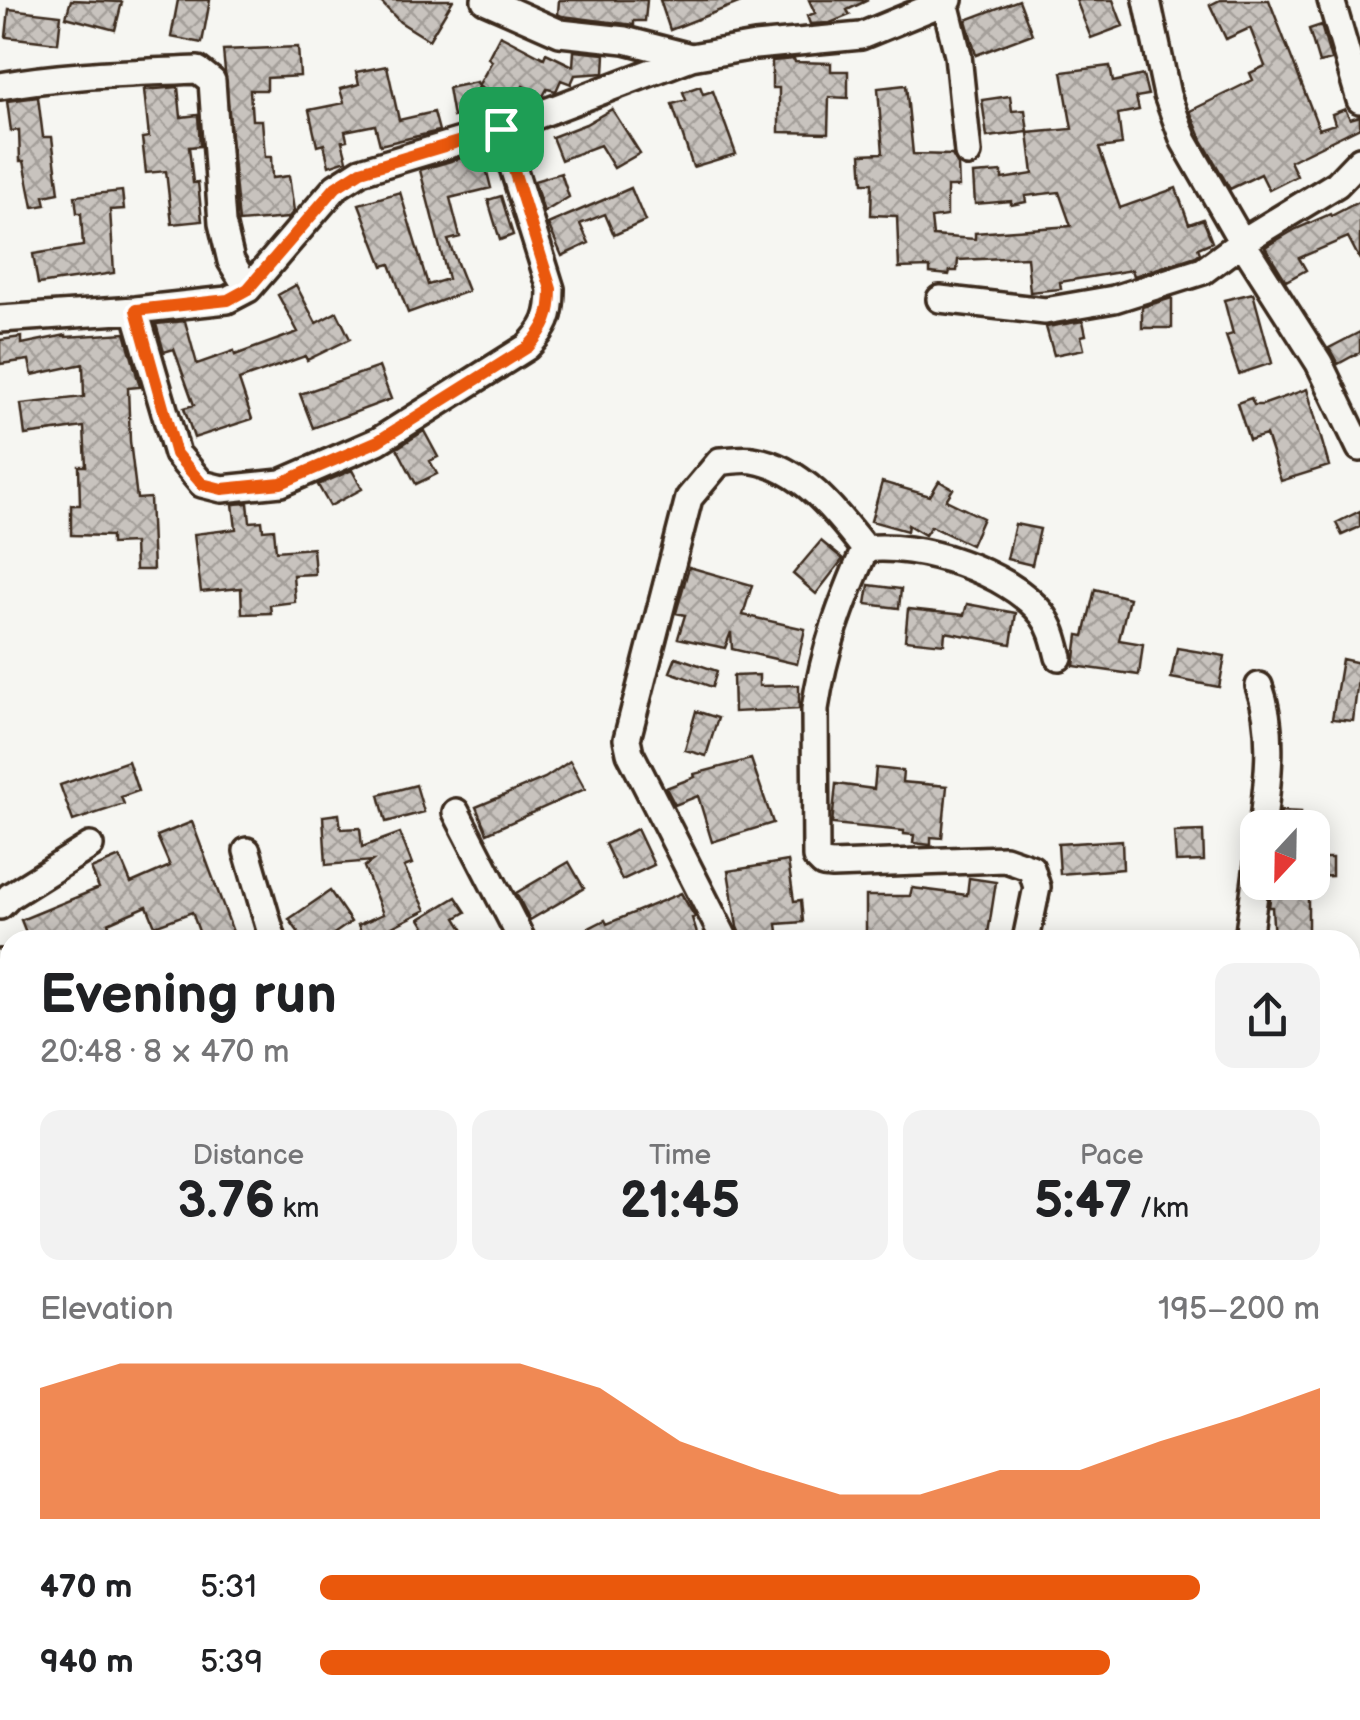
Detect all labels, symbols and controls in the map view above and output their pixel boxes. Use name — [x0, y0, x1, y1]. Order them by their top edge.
pin — [459, 87, 544, 172]
icon: arrive — [474, 102, 529, 157]
north arrow — [1240, 810, 1330, 900]
map controls — [1240, 810, 1330, 900]
text: Evening run — [40, 962, 337, 1029]
button: share — [1215, 963, 1320, 1068]
text: 20:48 · 8 × 470 m — [40, 1033, 290, 1072]
text: Distance — [192, 1139, 304, 1172]
text: Time — [649, 1139, 711, 1172]
text: Pace — [1080, 1139, 1144, 1172]
text: 3.76 — [177, 1172, 275, 1232]
text: 21:45 — [620, 1172, 740, 1232]
text: 5:47 — [1034, 1172, 1132, 1232]
text: km — [275, 1192, 319, 1225]
text: /km — [1132, 1192, 1189, 1225]
text: Elevation — [40, 1290, 173, 1329]
text: 195–200 m — [1158, 1290, 1320, 1329]
text: 470 m — [40, 1568, 132, 1607]
text: 5:31 — [200, 1568, 257, 1607]
text: 940 m — [40, 1643, 133, 1682]
text: 5:39 — [200, 1643, 263, 1682]

